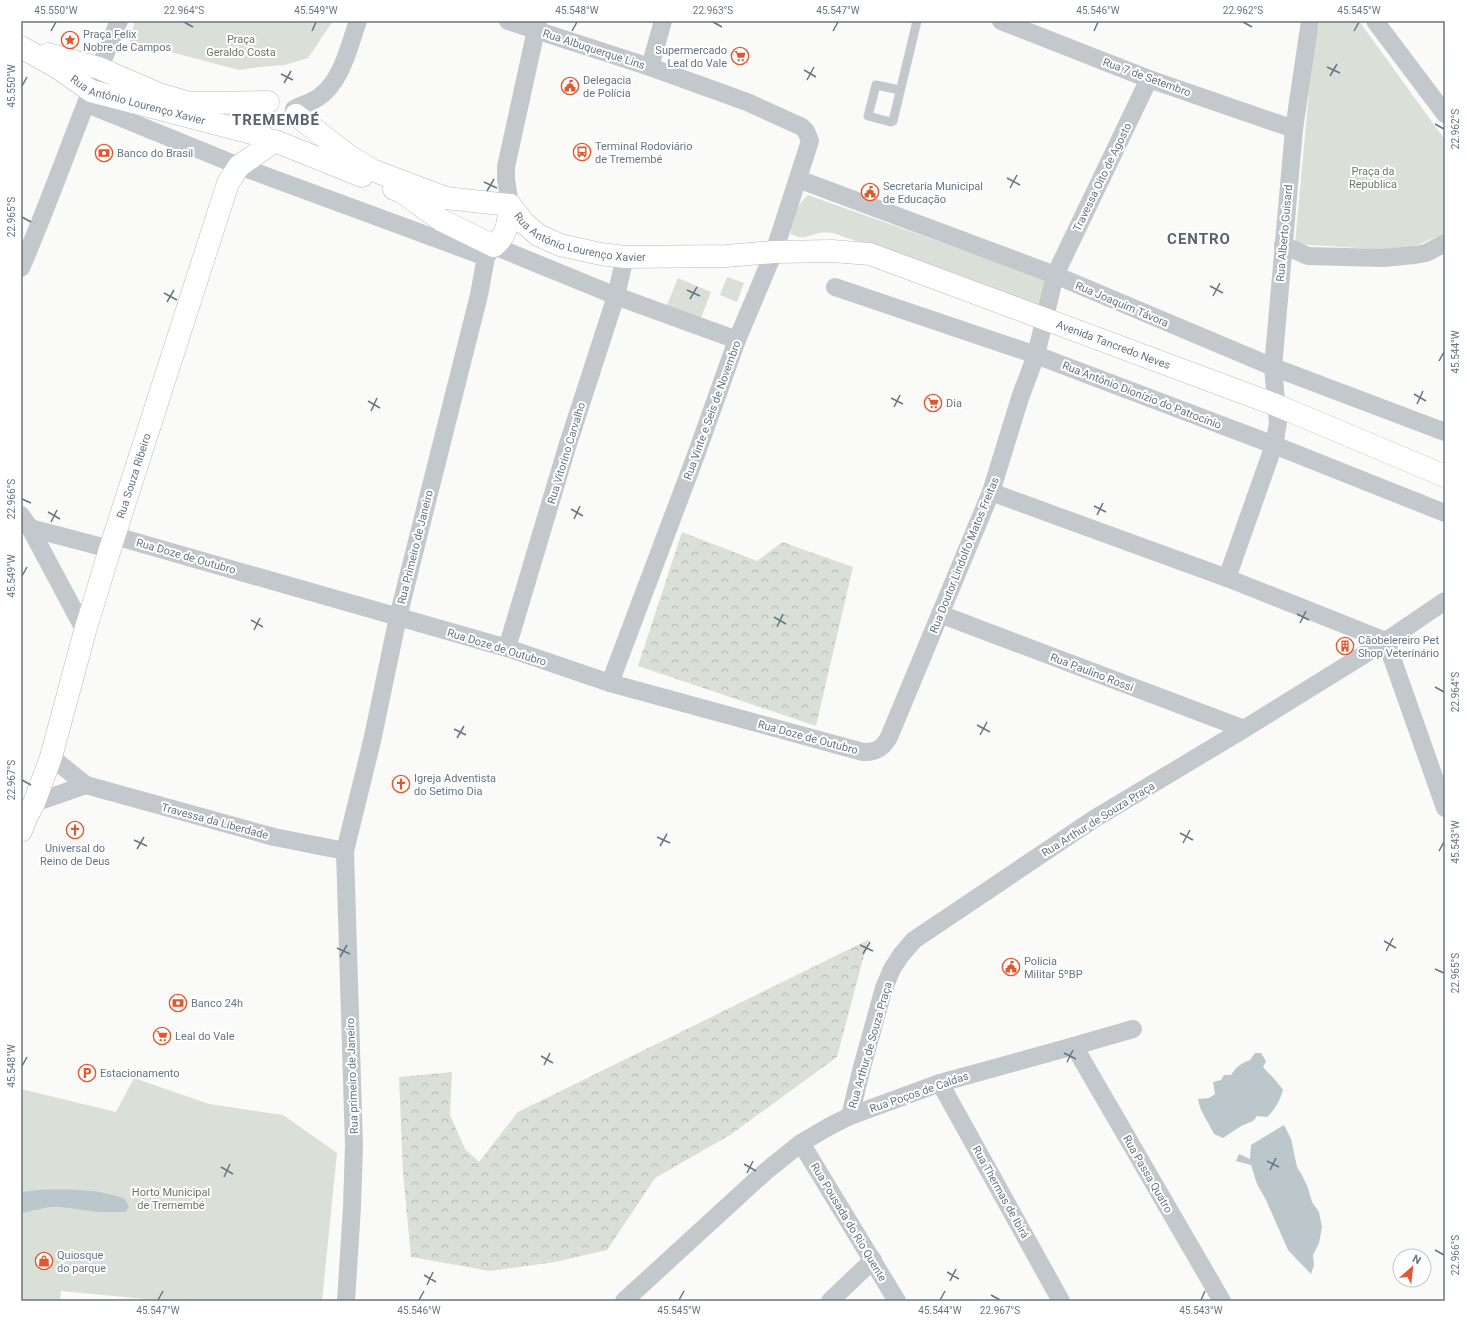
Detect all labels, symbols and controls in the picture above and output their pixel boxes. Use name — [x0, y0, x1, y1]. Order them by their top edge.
text: 45.550°W — [34, 5, 78, 16]
text: 22.964°S — [164, 5, 204, 16]
text: 45.549°W — [294, 5, 338, 16]
text: 45.548°W — [555, 5, 599, 16]
text: 22.963°S — [693, 5, 733, 16]
text: 45.547°W — [816, 5, 860, 16]
text: 45.546°W — [1076, 5, 1120, 16]
text: 22.962°S — [1223, 5, 1263, 16]
text: 45.545°W — [1337, 5, 1381, 16]
street label: Rua Albuquerque Lins — [541, 27, 647, 72]
place label: Praça Felix Nobre de Campos — [83, 28, 171, 54]
place icon: Praça Felix Nobre de Campos — [60, 30, 80, 50]
park label: Praça Geraldo Costa — [206, 33, 276, 59]
place label: Supermercado Leal do Vale — [655, 44, 727, 70]
supermarket icon: Supermercado Leal do Vale — [730, 46, 750, 66]
street label: Rua 7 de Setembro — [1101, 56, 1193, 99]
text: 45.550°W — [6, 64, 17, 108]
street label: Rua Antônio Lourenço Xavier — [68, 73, 207, 128]
place label: Delegacia de Polícia — [583, 74, 631, 100]
public building icon: Delegacia de Polícia — [560, 76, 580, 96]
text: 22.962°S — [1450, 109, 1461, 149]
district label: TREMEMBÉ — [232, 111, 320, 129]
street label: Travessa Oito de Agosto — [1070, 121, 1134, 234]
place label: Terminal Rodoviário de Tremembé — [595, 140, 693, 166]
bus stop icon: Terminal Rodoviário de Tremembé — [572, 142, 592, 162]
bank icon: Banco do Brasil — [94, 143, 114, 163]
place label: Banco do Brasil — [117, 147, 193, 160]
park label: Praça da Republica — [1349, 165, 1397, 191]
place label: Secretaria Municipal de Educação — [883, 180, 983, 206]
public building icon: Secretaria Municipal de Educação — [860, 182, 880, 202]
street label: Rua Alberto Guisard — [1274, 184, 1295, 282]
text: 22.965°S — [6, 197, 17, 237]
street label: Rua Antônio Lourenço Xavier — [511, 210, 646, 264]
district label: CENTRO — [1167, 230, 1231, 248]
street label: Rua Joaquim Távora — [1073, 279, 1170, 330]
street label: Avenida Tancredo Neves — [1055, 318, 1172, 372]
text: 45.544°W — [1450, 330, 1461, 374]
street label: Rua Vinte e Seis de Novembro — [681, 339, 744, 482]
street label: Rua Antônio Dionízio do Patrocínio — [1060, 359, 1223, 432]
supermarket icon: Dia — [923, 393, 943, 413]
place label: Dia — [946, 397, 962, 410]
street label: Rua Vitorino Carvalho — [545, 401, 588, 506]
street label: Rua Souza Ribeiro — [114, 432, 154, 520]
street label: Rua Doutor Lindolfo Matos Freitas — [927, 475, 1002, 635]
text: 22.966°S — [6, 479, 17, 519]
street label: Rua Primeiro de Janeiro — [395, 489, 436, 605]
street label: Rua Doze de Outubro — [135, 536, 237, 577]
text: 45.549°W — [6, 554, 17, 598]
street label: Rua Doze de Outubro — [446, 626, 548, 669]
place label: Cãobelereiro Pet Shop Veterinário — [1358, 634, 1439, 660]
building icon: Cãobelereiro Pet Shop Veterinário — [1335, 636, 1355, 656]
street label: Rua Paulino Rossi — [1048, 651, 1135, 694]
text: 22.964°S — [1450, 672, 1461, 712]
street label: Rua Doze de Outubro — [756, 718, 859, 757]
text: 22.967°S — [6, 760, 17, 800]
place label: Igreja Adventista do Setimo Dia — [414, 772, 496, 798]
church icon: Igreja Adventista do Setimo Dia — [391, 774, 411, 794]
street label: Rua Arthur de Souza Praça — [1039, 779, 1157, 860]
street label: Travessa da Liberdade — [160, 801, 270, 842]
church icon: Universal do Reino de Deus — [65, 820, 85, 840]
text: 45.543°W — [1450, 820, 1461, 864]
place label: Universal do Reino de Deus — [40, 842, 110, 868]
text: 22.965°S — [1450, 953, 1461, 993]
place label: Policia Militar 5ºBP — [1024, 955, 1083, 981]
public building icon: Policia Militar 5ºBP — [1001, 957, 1021, 977]
street label: Rua Arthur de Souza Praça — [846, 980, 895, 1110]
bank icon: Banco 24h — [168, 993, 188, 1013]
place label: Banco 24h — [191, 997, 243, 1010]
street label: Rua primeiro de Janeiro — [344, 1018, 361, 1134]
supermarket icon: Leal do Vale — [152, 1026, 172, 1046]
place label: Leal do Vale — [175, 1030, 235, 1043]
text: 45.548°W — [6, 1044, 17, 1088]
parking icon: Estacionamento — [77, 1063, 97, 1083]
place label: Estacionamento — [100, 1067, 180, 1080]
street label: Rua Poços de Caldas — [868, 1069, 971, 1115]
street label: Rua Passa Quatro — [1120, 1133, 1175, 1215]
street label: Rua Thermas de Ibirá — [970, 1144, 1031, 1241]
street label: Rua Pousada do Rio Quente — [808, 1161, 889, 1284]
park label: Horto Municipal de Tremembé — [132, 1186, 210, 1212]
text: 22.966°S — [1450, 1235, 1461, 1275]
north arrow — [1392, 1248, 1432, 1288]
place label: Quiosque do parque — [57, 1249, 106, 1275]
shop icon: Quiosque do parque — [34, 1251, 54, 1271]
text: N — [1410, 1252, 1423, 1267]
text: 45.547°W — [136, 1305, 180, 1316]
text: 45.546°W — [397, 1305, 441, 1316]
text: 45.545°W — [657, 1305, 701, 1316]
text: 45.544°W — [918, 1305, 962, 1316]
text: 22.967°S — [980, 1305, 1020, 1316]
text: 45.543°W — [1179, 1305, 1223, 1316]

